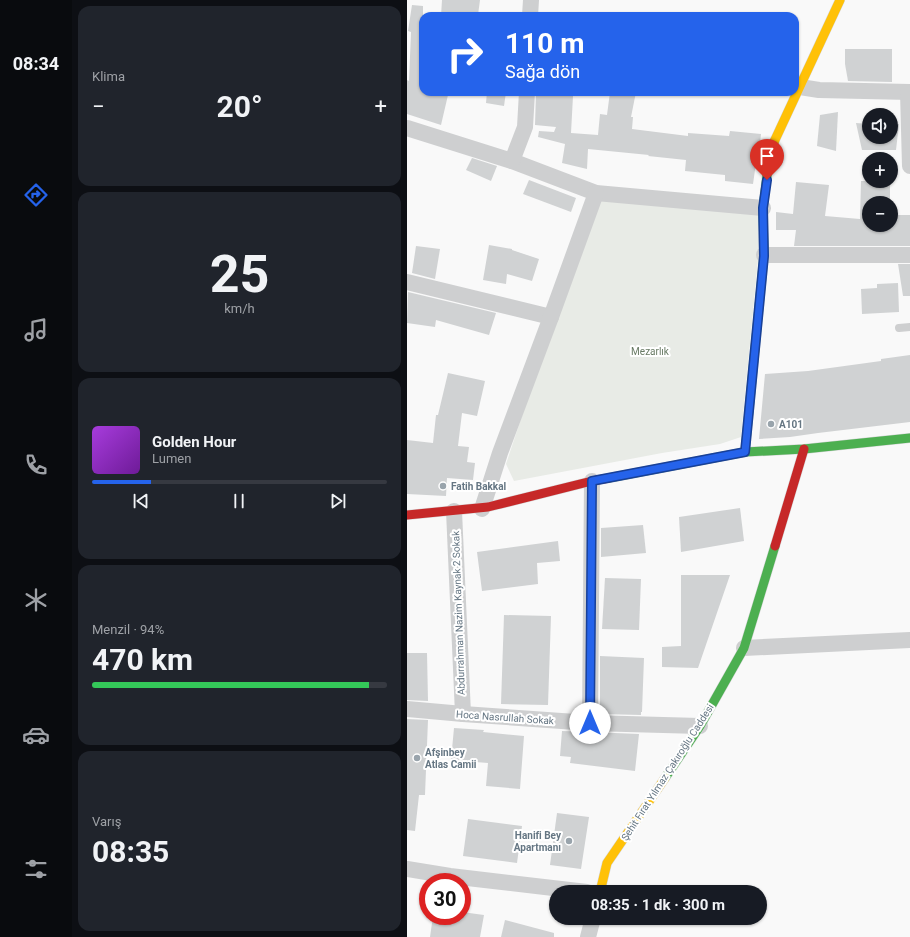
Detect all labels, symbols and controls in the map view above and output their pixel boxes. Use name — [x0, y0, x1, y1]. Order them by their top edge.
text: 110 m — [505, 27, 584, 60]
icon: right — [439, 28, 491, 80]
text: 08:34 — [13, 53, 59, 74]
text: Sağa dön — [505, 61, 580, 82]
text: Klima — [92, 69, 125, 84]
text: 20° — [216, 89, 263, 124]
text: − — [92, 94, 105, 119]
text: + — [375, 94, 387, 119]
map controls — [862, 108, 898, 232]
button: sound — [862, 108, 898, 144]
pin — [750, 139, 784, 180]
icon: arrive — [756, 145, 778, 167]
button: + — [862, 152, 898, 188]
icon: directions — [22, 181, 50, 209]
button: − — [862, 196, 898, 232]
text: 25 — [210, 244, 269, 305]
text: km/h — [224, 301, 255, 316]
icon: music — [22, 316, 50, 344]
park label: Mezarlık — [631, 346, 670, 357]
marker: A101 — [766, 419, 776, 429]
place label: A101 — [779, 419, 803, 430]
text: Golden Hour — [152, 433, 236, 451]
icon: phone — [22, 451, 50, 479]
text: Lumen — [152, 451, 191, 466]
marker: Fatih Bakkal — [438, 481, 448, 491]
place label: Fatih Bakkal — [451, 481, 507, 492]
icon: previous — [130, 490, 152, 512]
icon: pause — [228, 490, 250, 512]
icon: next — [327, 490, 349, 512]
street label: Abdurrahman Nazim Kaynak 2 Sokak — [450, 530, 467, 695]
icon: climate — [22, 586, 50, 614]
text: Menzil · 94% — [92, 622, 164, 637]
text: 470 km — [92, 642, 193, 677]
position arrow — [569, 702, 611, 744]
street label: Şehit Fırat Yılmaz Çakıroğlu Caddesi — [619, 702, 716, 843]
street label: Hoca Nasrullah Sokak — [456, 709, 555, 726]
icon: car — [22, 721, 50, 749]
place label: Afşinbey Atlas Camii — [425, 747, 477, 770]
marker: Afşinbey Atlas Camii — [412, 753, 422, 763]
text: Varış — [92, 814, 121, 829]
place label: Hanifi Bey Apartmanı — [514, 830, 562, 853]
text: 08:35 — [92, 834, 169, 869]
marker: Hanifi Bey Apartmanı — [564, 836, 574, 846]
icon: filters — [22, 855, 50, 883]
speed limit sign: 30 — [419, 873, 471, 925]
text: 08:35 · 1 dk · 300 m — [591, 896, 725, 914]

